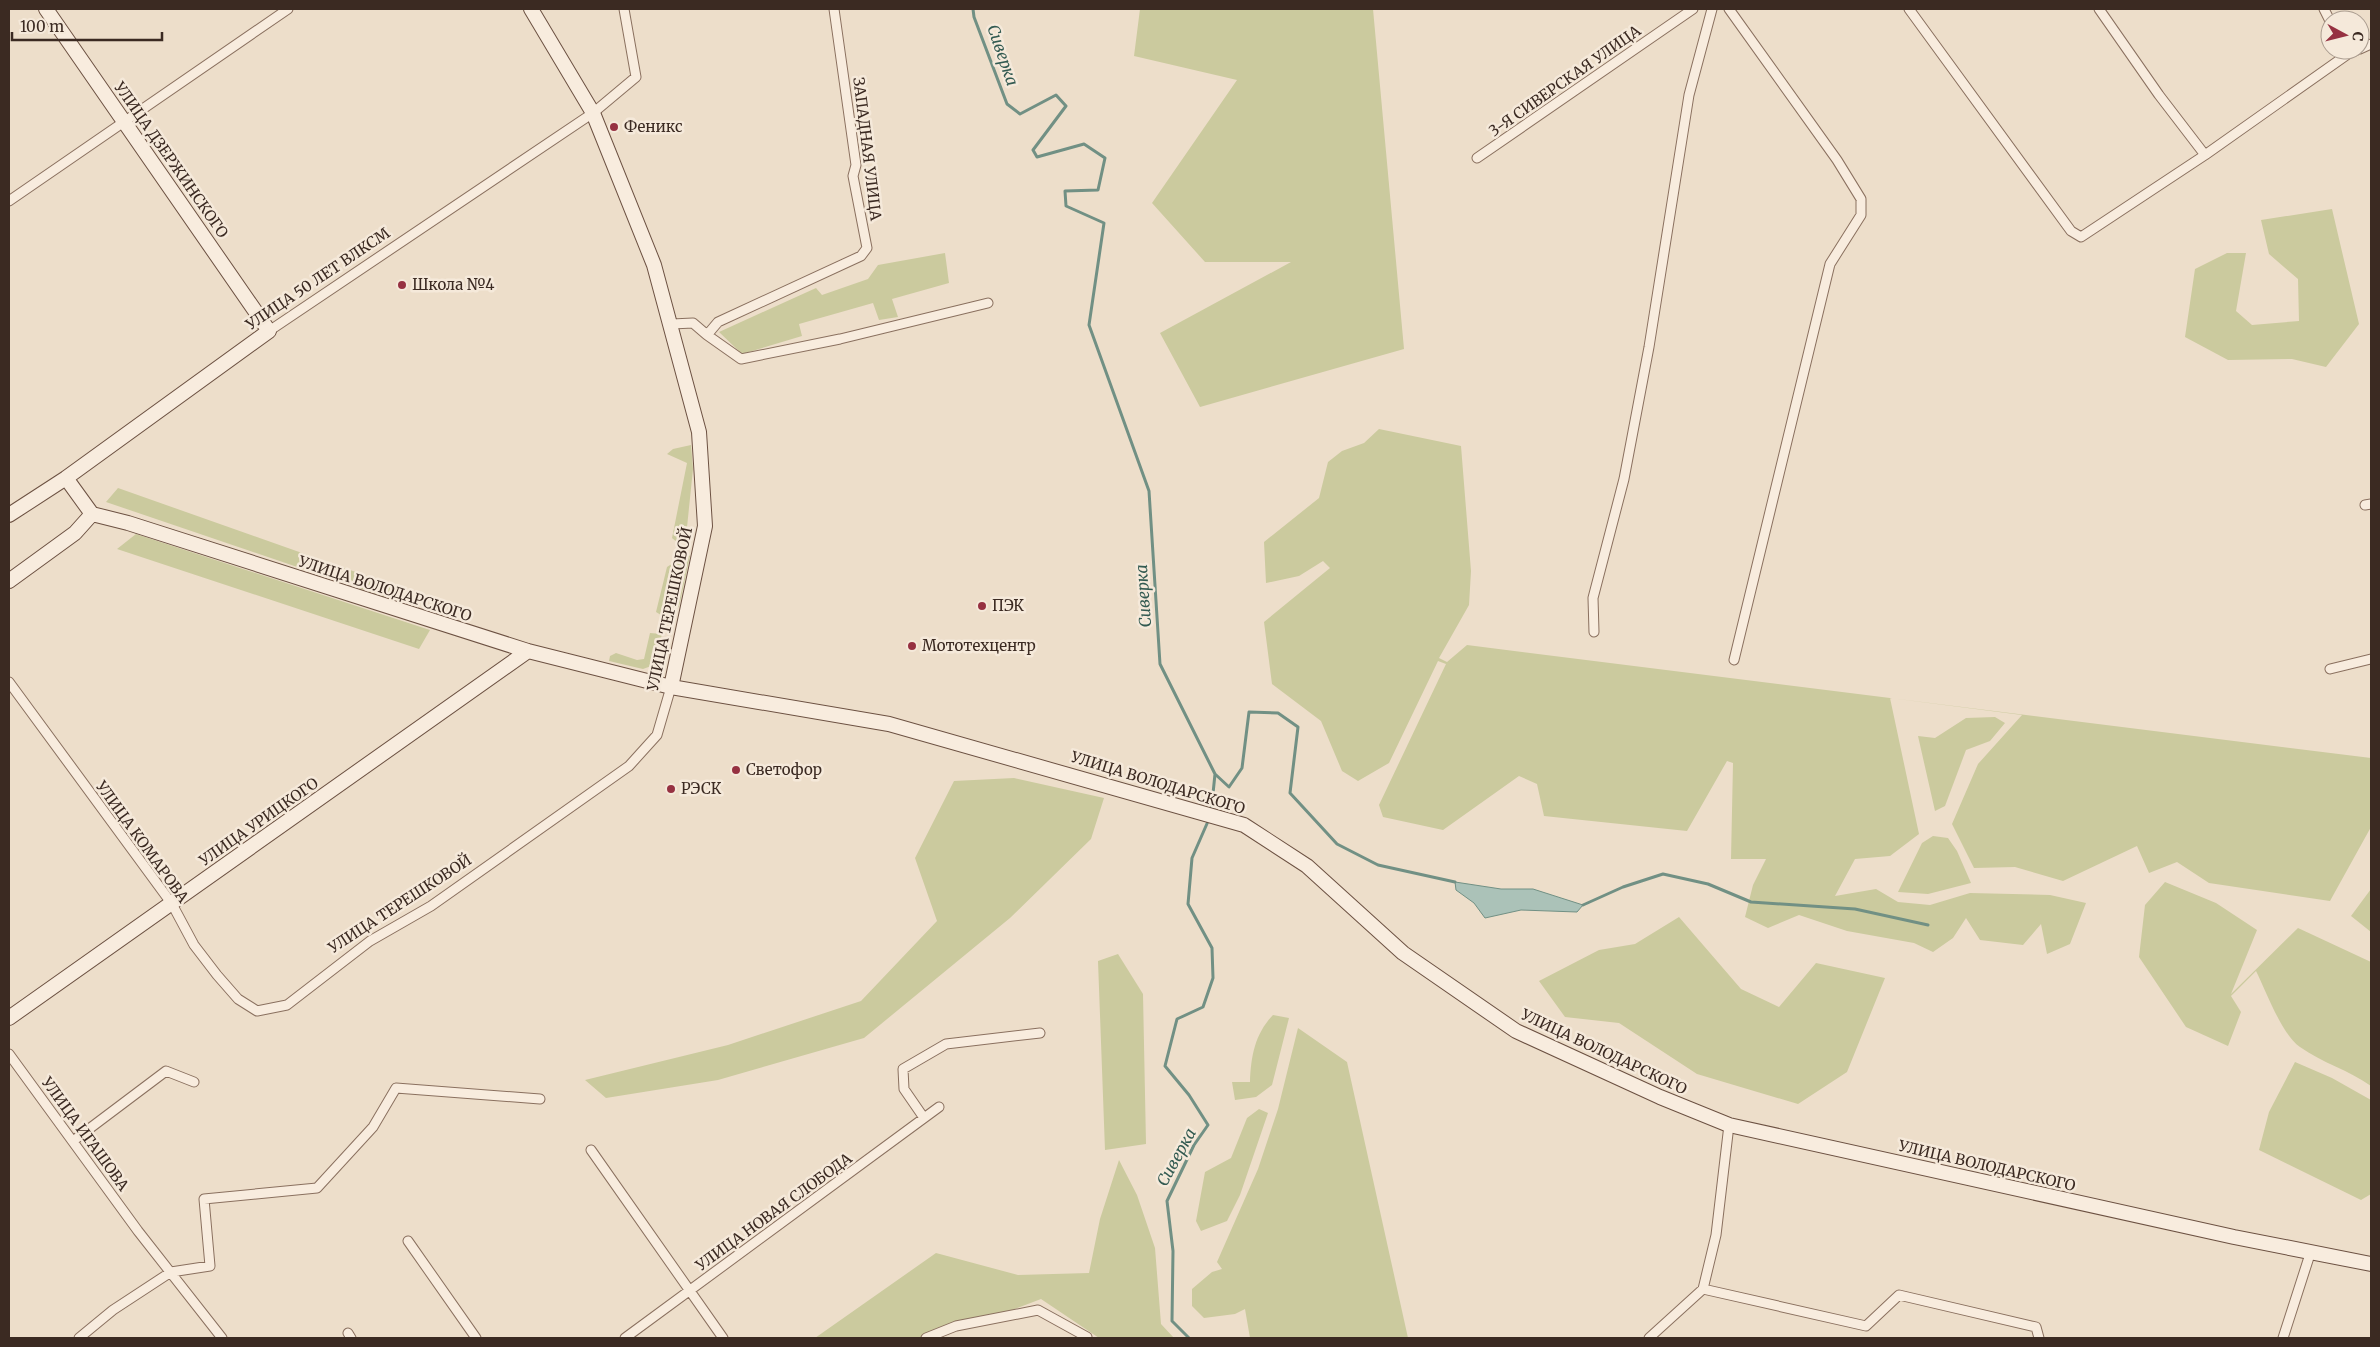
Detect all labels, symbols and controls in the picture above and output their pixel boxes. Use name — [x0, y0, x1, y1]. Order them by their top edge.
scale bar — [12, 10, 162, 42]
north arrow — [2320, 10, 2370, 60]
text: 100 m — [20, 17, 64, 36]
street label: 3-Я СИВЕРСКАЯ УЛИЦА — [1485, 21, 1645, 140]
water label: Сиверка — [983, 22, 1023, 88]
text: С — [2348, 31, 2367, 42]
street label: ЗАПАДНАЯ УЛИЦА — [849, 76, 886, 222]
street label: УЛИЦА ДЗЕРЖИНСКОГО — [110, 77, 233, 242]
place label: Феникс — [624, 117, 683, 136]
marker: Феникс — [608, 121, 620, 133]
street label: УЛИЦА 50 ЛЕТ ВЛКСМ — [241, 223, 393, 334]
place label: Школа №4 — [412, 275, 495, 294]
marker: Школа №4 — [396, 279, 408, 291]
street label: УЛИЦА ТЕРЕШКОВОЙ — [642, 525, 696, 694]
street label: УЛИЦА ВОЛОДАРСКОГО — [295, 551, 474, 626]
water label: Сиверка — [1131, 564, 1155, 628]
place label: ПЭК — [992, 596, 1024, 615]
marker: ПЭК — [976, 600, 988, 612]
place label: Мототехцентр — [922, 636, 1036, 655]
marker: Мототехцентр — [906, 640, 918, 652]
street label: УЛИЦА ВОЛОДАРСКОГО — [1068, 747, 1248, 818]
place label: Светофор — [746, 760, 822, 779]
marker: Светофор — [730, 764, 742, 776]
street label: УЛИЦА УРИЦКОГО — [195, 773, 322, 870]
street label: УЛИЦА КОМАРОВА — [91, 776, 193, 906]
place label: РЭСК — [681, 779, 722, 798]
marker: РЭСК — [665, 783, 677, 795]
street label: УЛИЦА ТЕРЕШКОВОЙ — [323, 849, 475, 958]
street label: УЛИЦА ВОЛОДАРСКОГО — [1517, 1004, 1690, 1098]
street label: УЛИЦА ИГАШОВА — [37, 1072, 133, 1195]
water label: Сиверка — [1152, 1125, 1200, 1189]
street label: УЛИЦА ВОЛОДАРСКОГО — [1896, 1136, 2078, 1195]
street label: УЛИЦА НОВАЯ СЛОБОДА — [691, 1148, 856, 1275]

